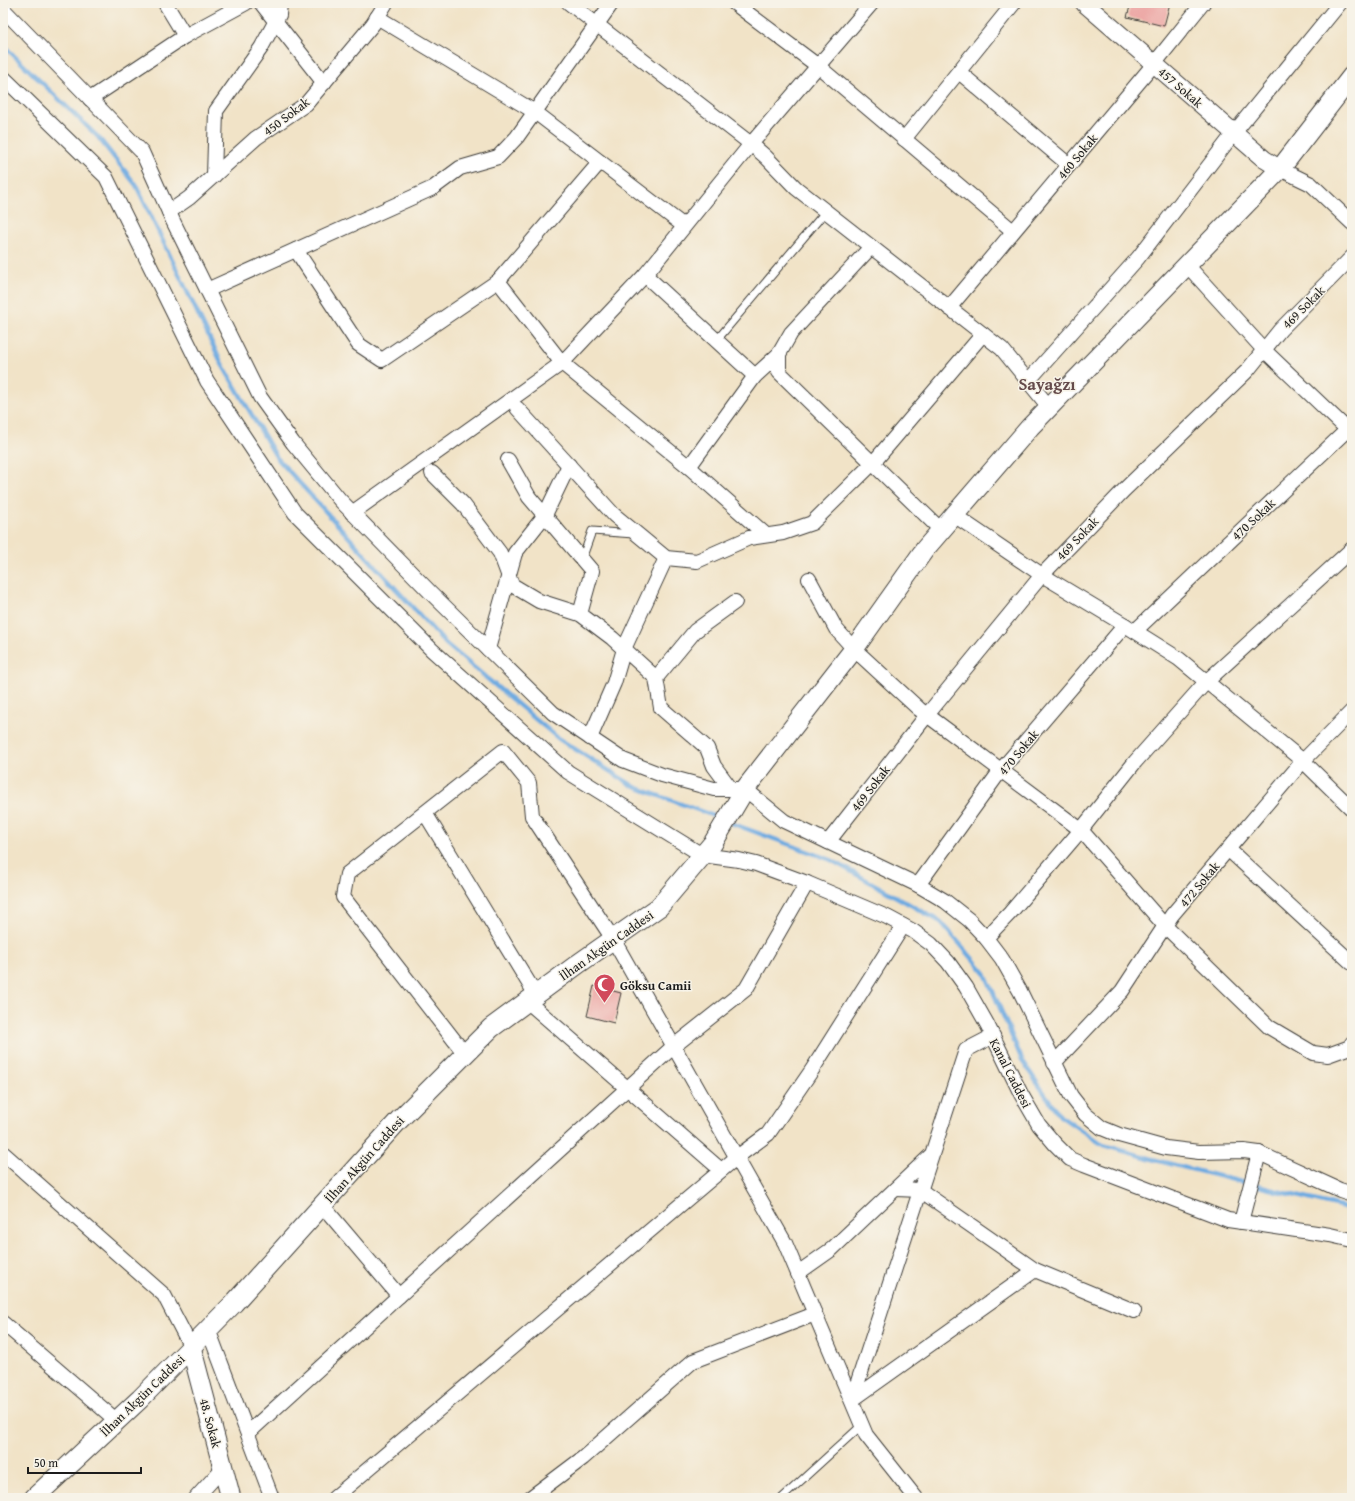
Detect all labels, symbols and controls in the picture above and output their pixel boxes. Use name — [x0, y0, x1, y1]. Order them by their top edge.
street label: 457 Sokak — [1154, 63, 1208, 113]
street label: 450 Sokak — [259, 92, 314, 140]
street label: 460 Sokak — [1053, 129, 1102, 183]
street label: 469 Sokak — [1278, 281, 1329, 333]
district label: Sayağzı — [1018, 371, 1076, 396]
street label: 470 Sokak — [1227, 494, 1280, 545]
street label: 469 Sokak — [1052, 512, 1103, 564]
street label: 470 Sokak — [994, 725, 1043, 779]
street label: 469 Sokak — [846, 761, 895, 815]
street label: 472 Sokak — [1175, 857, 1224, 911]
street label: İlhan Akgün Caddesi — [555, 905, 658, 985]
mosque icon: Göksu Camii — [591, 972, 617, 1005]
place label: Göksu Camii — [620, 976, 691, 995]
street label: Kanal Caddesi — [985, 1035, 1036, 1112]
street label: İlhan Akgün Caddesi — [320, 1111, 409, 1207]
street label: İlhan Akgün Caddesi — [96, 1350, 189, 1441]
street label: 48. Sokak — [195, 1396, 226, 1451]
scale bar — [28, 1449, 141, 1475]
text: 50 m — [34, 1454, 58, 1471]

